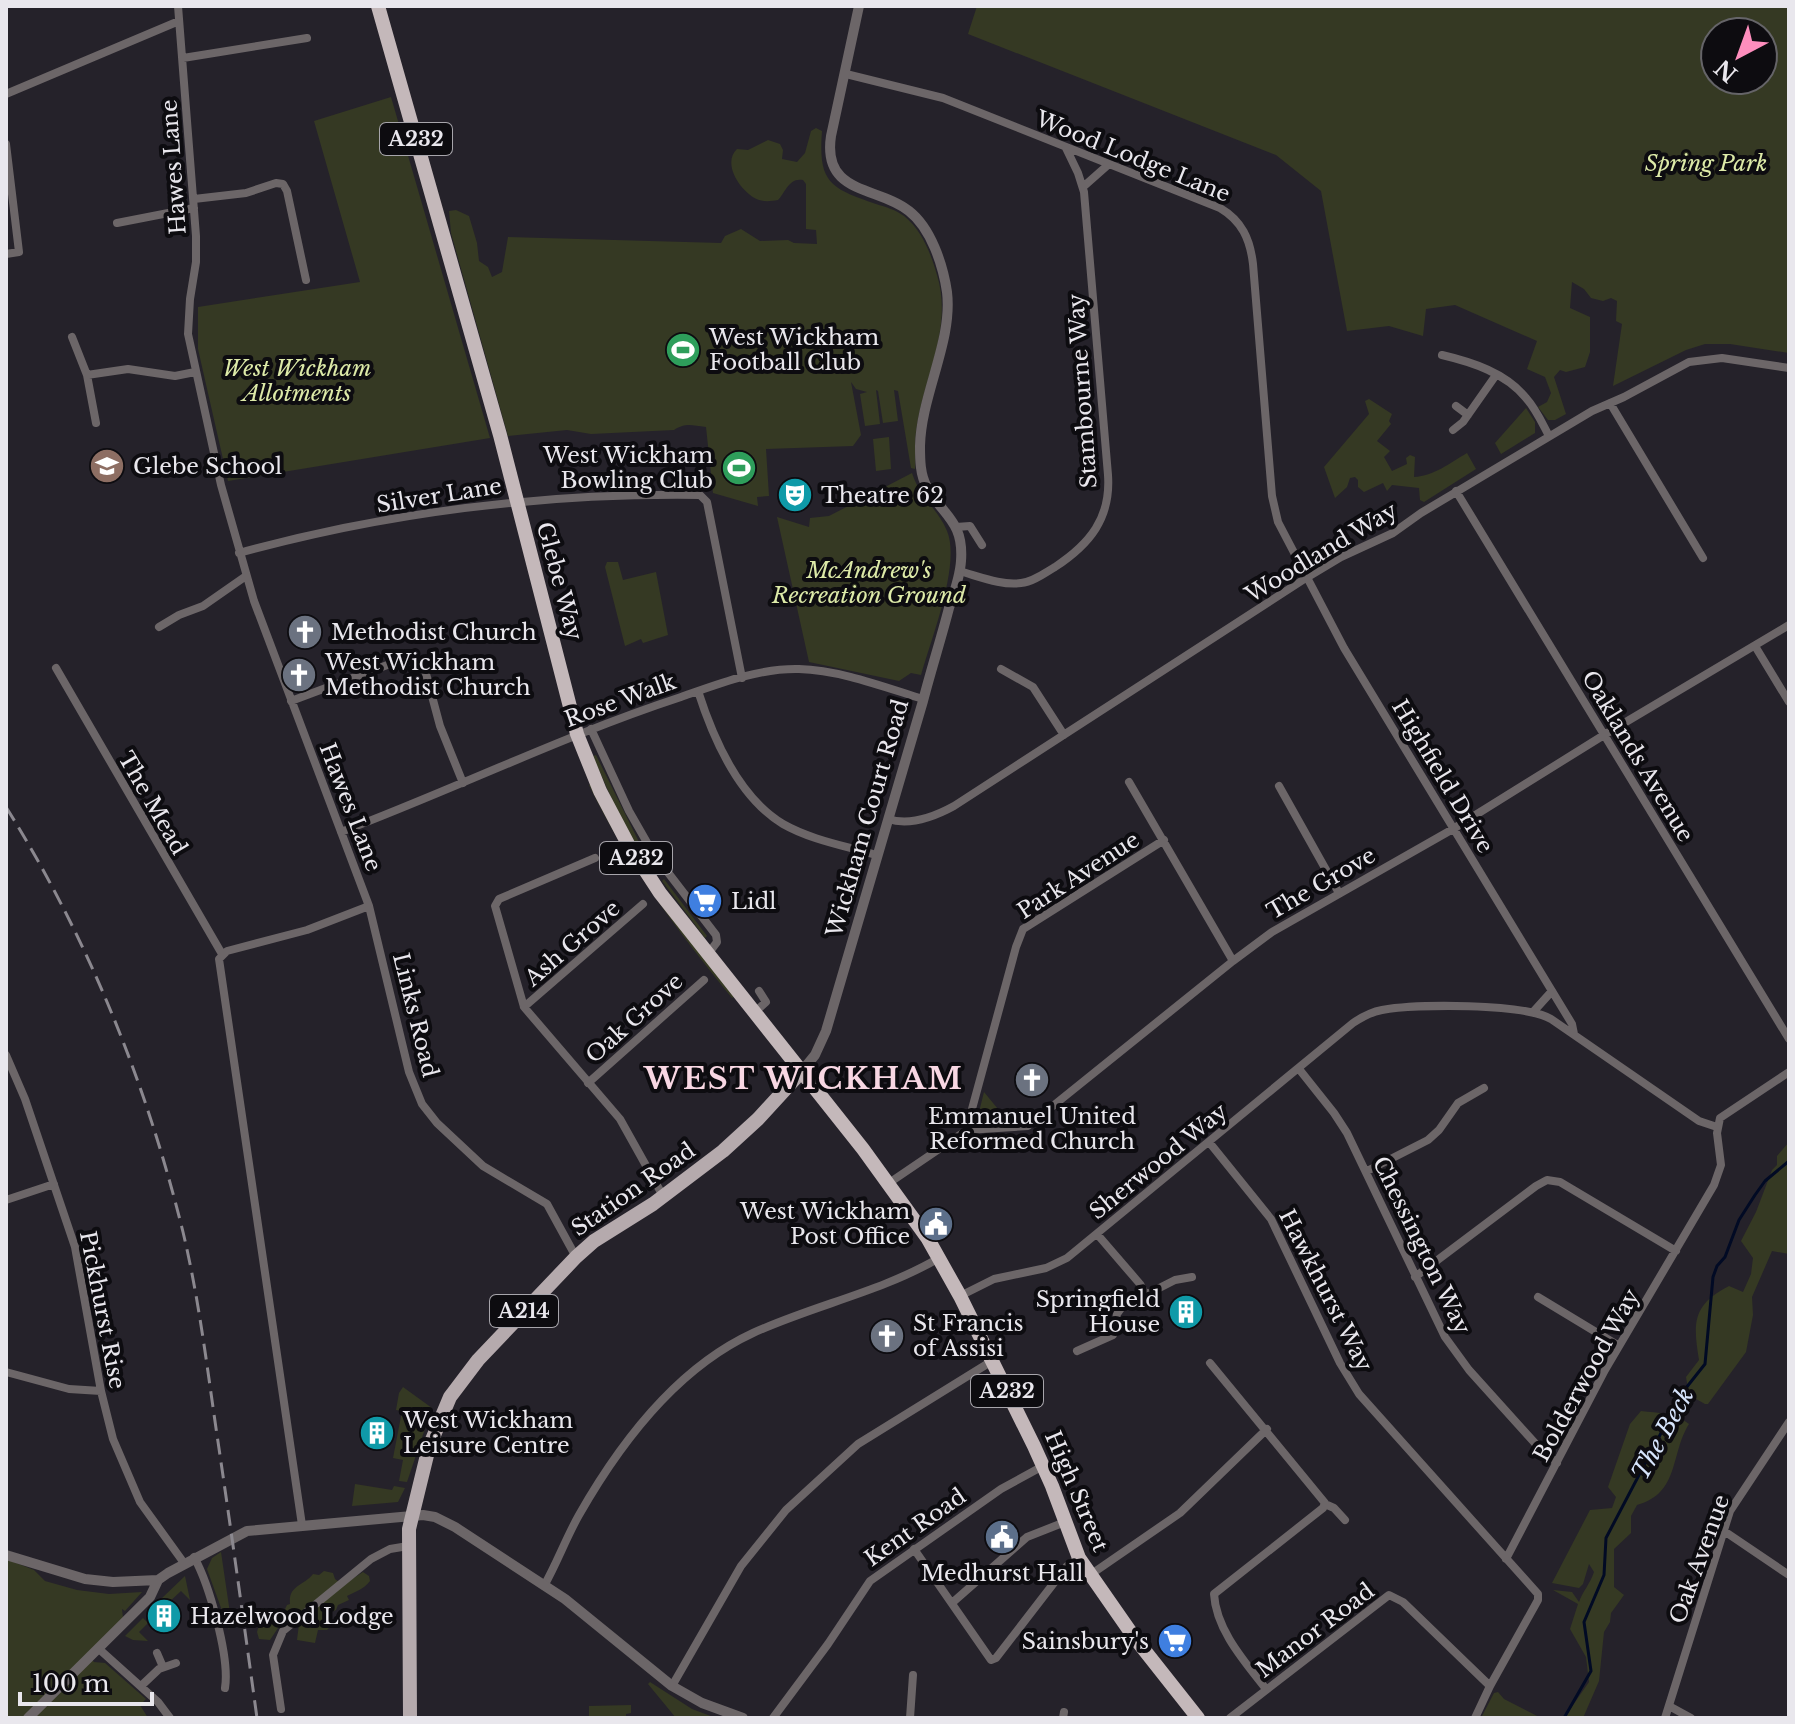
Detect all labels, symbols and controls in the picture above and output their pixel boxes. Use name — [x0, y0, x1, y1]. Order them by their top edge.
north arrow — [1699, 16, 1779, 96]
text: N — [1709, 54, 1743, 88]
street label: Hawes Lane — [155, 99, 192, 235]
street label: Wood Lodge Lane — [1031, 105, 1234, 208]
road number: A232 — [380, 123, 452, 155]
park label: Spring Park — [1645, 150, 1767, 177]
street label: Stambourne Way — [1062, 293, 1103, 489]
place label: West Wickham Football Club — [708, 324, 879, 376]
sports icon: West Wickham Football Club — [664, 331, 702, 369]
park label: West Wickham Allotments — [223, 355, 371, 407]
place label: West Wickham Bowling Club — [542, 442, 713, 494]
school or university icon: Glebe School — [88, 447, 126, 485]
sports icon: West Wickham Bowling Club — [720, 449, 758, 487]
place label: Glebe School — [133, 453, 282, 480]
street label: Silver Lane — [375, 472, 504, 519]
theatre icon: Theatre 62 — [776, 476, 814, 514]
place label: Theatre 62 — [821, 482, 944, 509]
street label: Woodland Way — [1240, 496, 1402, 609]
street label: Glebe Way — [531, 519, 588, 643]
park label: McAndrew's Recreation Ground — [771, 557, 967, 609]
church icon: Methodist Church — [286, 613, 324, 651]
place label: Methodist Church — [331, 619, 537, 646]
place label: West Wickham Methodist Church — [324, 649, 531, 701]
church icon: West Wickham Methodist Church — [280, 656, 318, 694]
street label: Oaklands Avenue — [1576, 666, 1699, 847]
street label: Rose Walk — [561, 668, 680, 733]
street label: Highfield Drive — [1386, 695, 1499, 858]
street label: Wickham Court Road — [820, 696, 914, 941]
street label: Hawes Lane — [314, 739, 387, 875]
street label: The Mead — [112, 747, 193, 860]
street label: Park Avenue — [1012, 826, 1144, 925]
road number: A232 — [600, 842, 672, 874]
street label: The Grove — [1262, 842, 1380, 925]
supermarket icon: Lidl — [686, 882, 724, 920]
place label: Lidl — [731, 888, 777, 915]
street label: Ash Grove — [518, 895, 625, 993]
street label: Links Road — [387, 950, 444, 1080]
street label: Oak Grove — [580, 968, 688, 1069]
district label: WEST WICKHAM — [643, 1060, 964, 1097]
church icon: Emmanuel United Reformed Church — [1013, 1061, 1051, 1099]
street label: Sherwood Way — [1084, 1098, 1233, 1225]
place label: Emmanuel United Reformed Church — [928, 1103, 1136, 1155]
street label: Station Road — [566, 1137, 700, 1242]
street label: Chessington Way — [1367, 1152, 1476, 1338]
place label: West Wickham Post Office — [739, 1198, 910, 1250]
public building icon: West Wickham Post Office — [917, 1205, 955, 1243]
street label: Hawkhurst Way — [1273, 1205, 1378, 1376]
street label: Pickhurst Rise — [74, 1229, 131, 1391]
street label: Bolderwood Way — [1528, 1284, 1645, 1466]
place label: Springfield House — [1036, 1286, 1160, 1338]
building icon: Springfield House — [1167, 1293, 1205, 1331]
road number: A214 — [490, 1295, 558, 1327]
place label: St Francis of Assisi — [913, 1310, 1023, 1362]
church icon: St Francis of Assisi — [868, 1317, 906, 1355]
road number: A232 — [971, 1375, 1043, 1407]
water label: The Beck — [1625, 1383, 1700, 1485]
place label: West Wickham Leisure Centre — [402, 1407, 573, 1459]
building icon: West Wickham Leisure Centre — [358, 1414, 396, 1452]
street label: High Street — [1039, 1427, 1114, 1556]
street label: Kent Road — [859, 1483, 971, 1572]
street label: Oak Avenue — [1664, 1491, 1735, 1627]
public building icon: Medhurst Hall — [983, 1518, 1021, 1556]
place label: Medhurst Hall — [921, 1560, 1083, 1587]
street label: Manor Road — [1251, 1577, 1380, 1683]
building icon: Hazelwood Lodge — [145, 1597, 183, 1635]
place label: Hazelwood Lodge — [190, 1603, 394, 1630]
supermarket icon: Sainsbury's — [1156, 1622, 1194, 1660]
place label: Sainsbury's — [1022, 1628, 1149, 1655]
scale bar — [20, 1656, 152, 1706]
text: 100 m — [32, 1669, 110, 1698]

